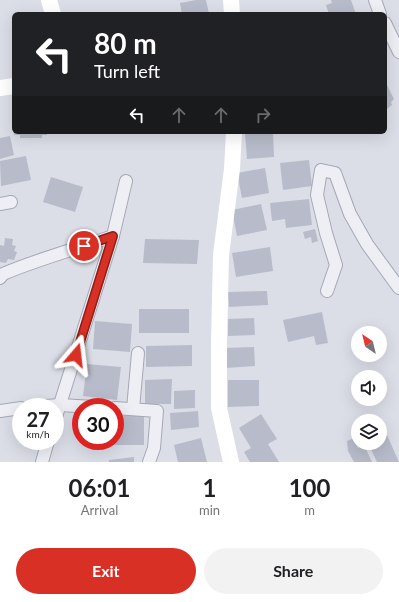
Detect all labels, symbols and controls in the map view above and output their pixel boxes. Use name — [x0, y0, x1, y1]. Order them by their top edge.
text: 80 m — [94, 26, 157, 60]
icon: left — [28, 28, 80, 80]
text: Turn left — [94, 60, 160, 82]
icon: left — [126, 104, 148, 126]
icon: ahead — [168, 104, 190, 126]
icon: ahead — [210, 104, 232, 126]
icon: right — [252, 104, 274, 126]
pin — [67, 229, 101, 263]
icon: arrive — [73, 235, 95, 257]
north arrow — [351, 326, 387, 362]
map controls — [351, 326, 387, 450]
position arrow — [55, 334, 97, 376]
button: sound — [351, 370, 387, 406]
speed limit sign: 30 — [72, 398, 124, 450]
text: 27 — [26, 407, 50, 431]
button: layers — [351, 414, 387, 450]
text: km/h — [26, 428, 50, 440]
text: 06:01 — [69, 473, 130, 502]
text: 1 — [203, 473, 217, 502]
text: 100 — [289, 473, 330, 502]
text: Arrival — [81, 502, 118, 518]
text: min — [199, 502, 220, 518]
text: m — [304, 502, 315, 518]
button: Exit — [16, 548, 196, 594]
button: Share — [204, 548, 383, 594]

